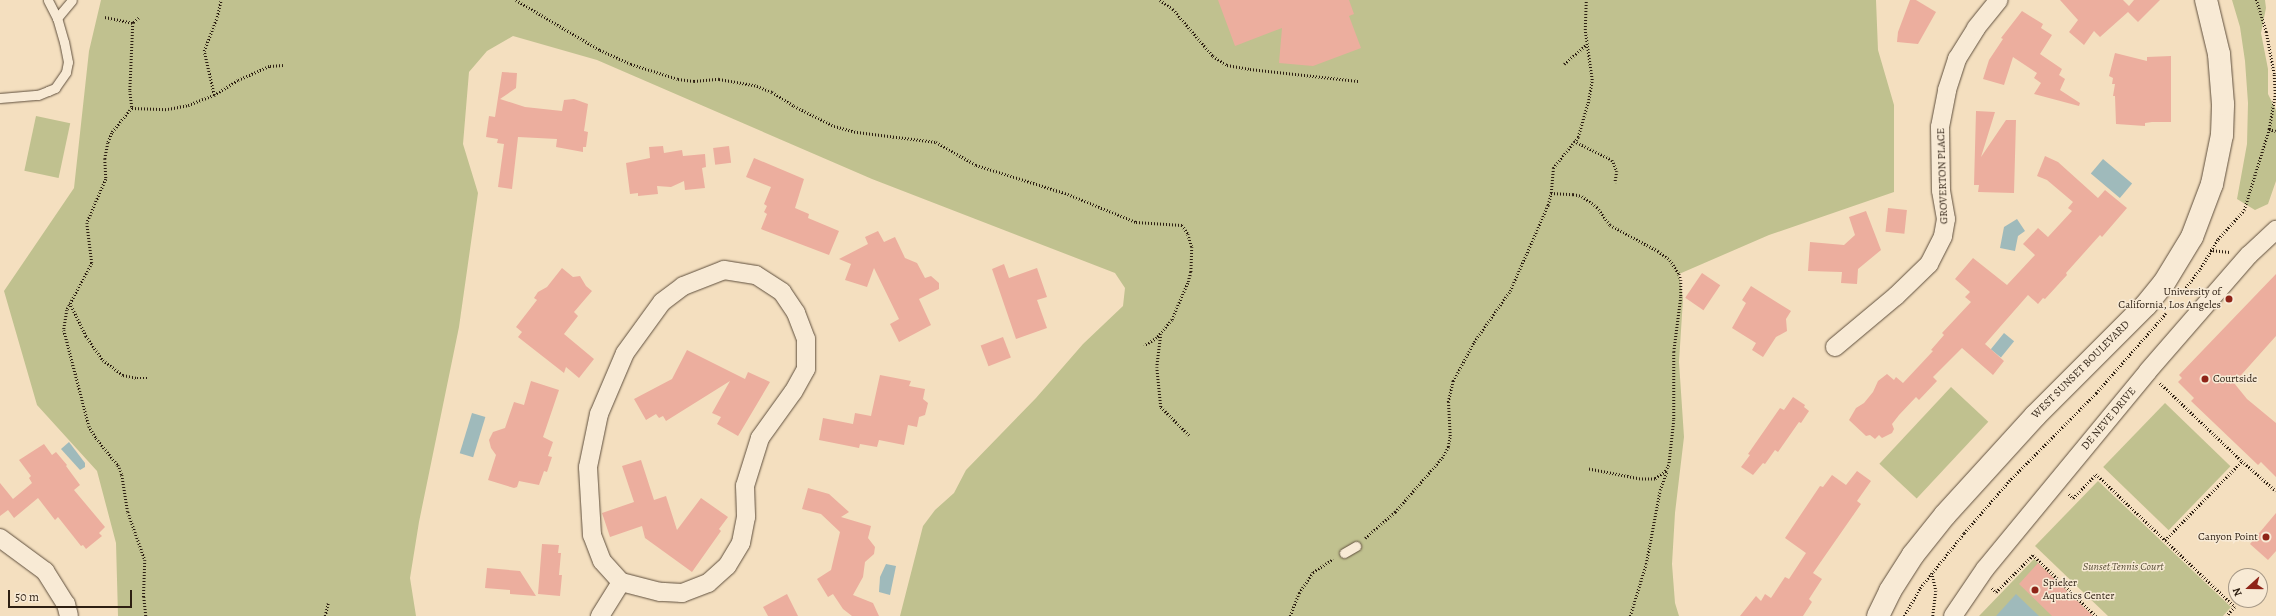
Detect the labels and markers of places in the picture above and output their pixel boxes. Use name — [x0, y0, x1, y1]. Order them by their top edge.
place label: University of California, Los Angeles — [2118, 286, 2221, 312]
marker: University of California, Los Angeles — [2224, 294, 2234, 304]
place label: Courtside — [2213, 372, 2257, 386]
marker: Courtside — [2200, 374, 2210, 384]
place label: Canyon Point — [2198, 530, 2258, 544]
marker: Canyon Point — [2261, 532, 2271, 542]
place label: Spieker Aquatics Center — [2043, 577, 2114, 603]
marker: Spieker Aquatics Center — [2030, 585, 2040, 595]

